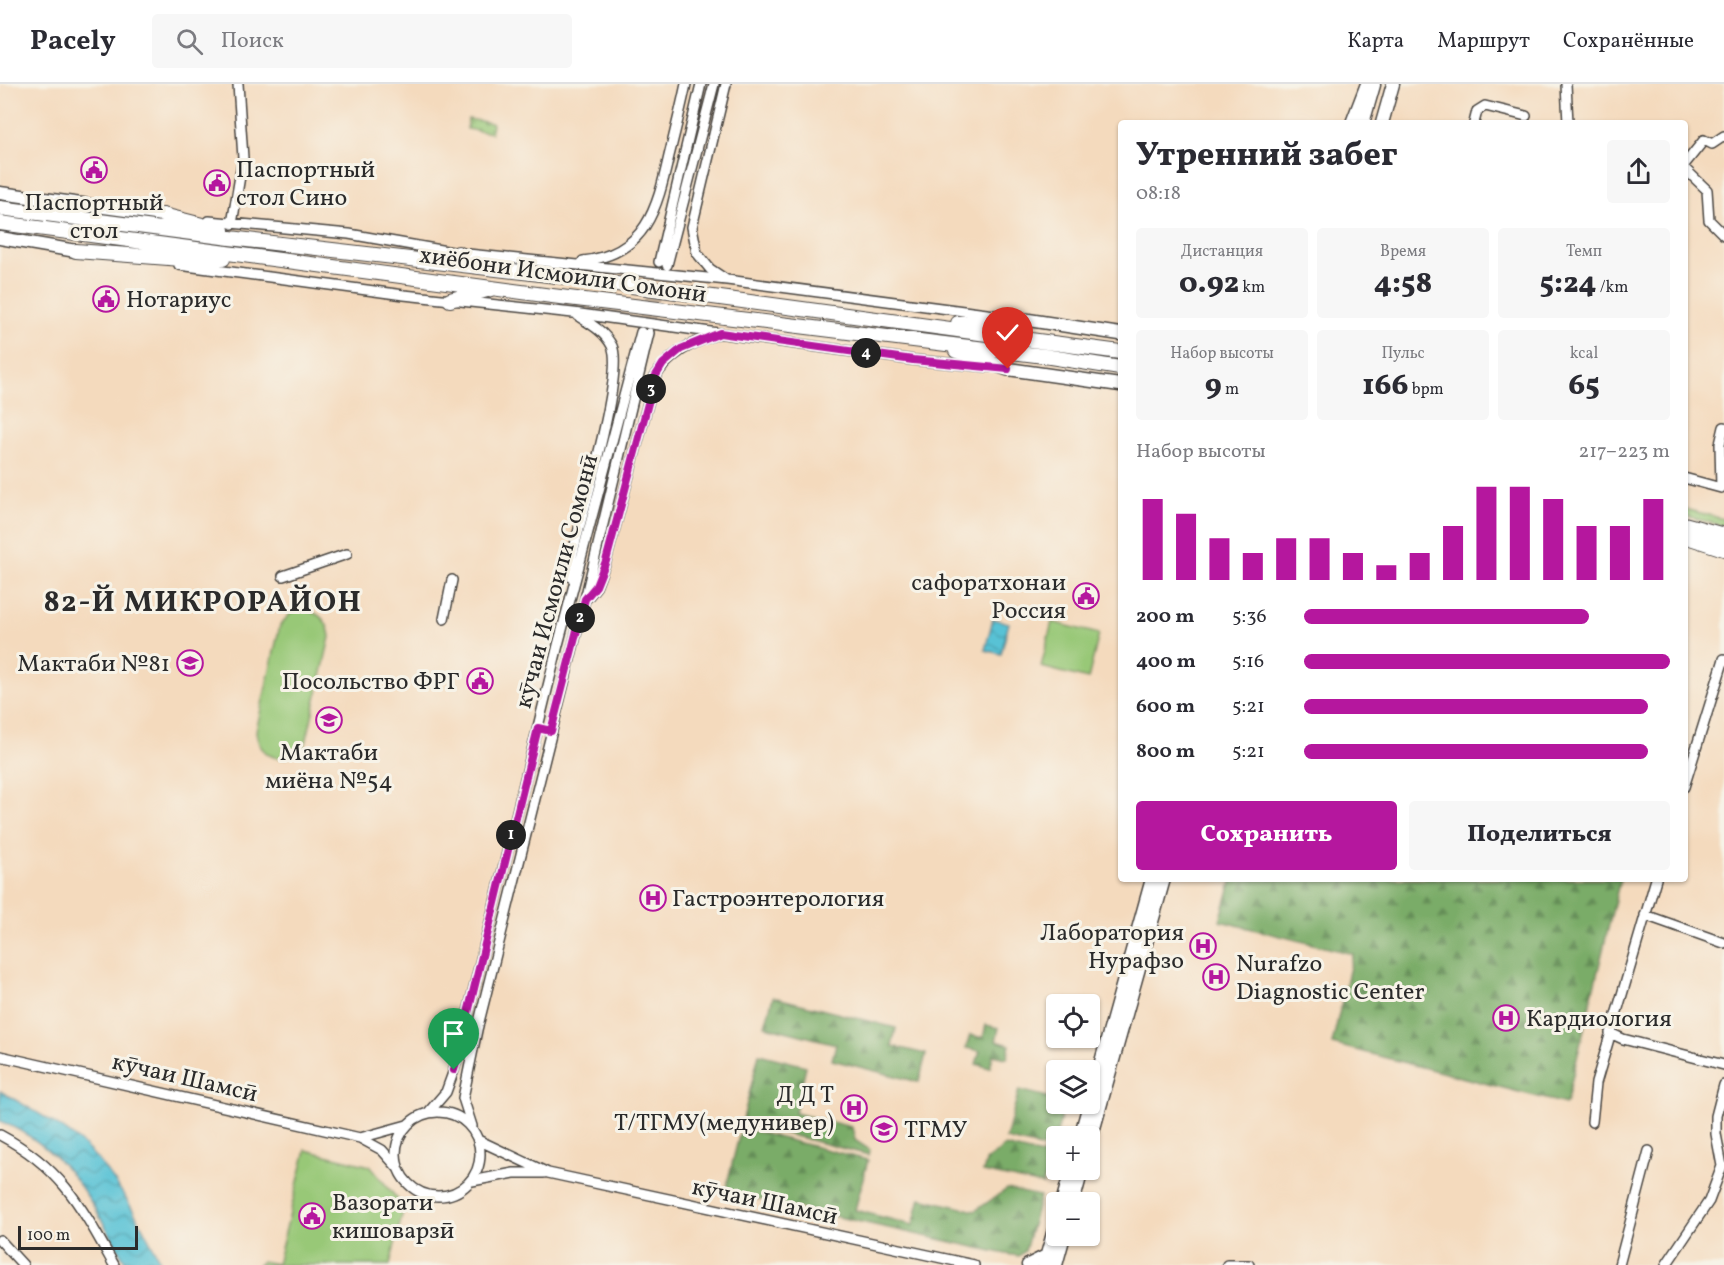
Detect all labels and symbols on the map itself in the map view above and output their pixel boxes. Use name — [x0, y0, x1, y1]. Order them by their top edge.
place label: Паспортный стол Сино — [236, 154, 375, 216]
public building icon: Паспортный стол — [79, 155, 109, 185]
public building icon: Паспортный стол Сино — [202, 168, 232, 198]
place label: Паспортный стол — [24, 187, 164, 249]
street label: хиёбони Исмоили Сомонӣ — [417, 239, 709, 313]
public building icon: Нотариус — [91, 284, 121, 314]
place label: Нотариус — [126, 284, 232, 318]
pin — [982, 307, 1033, 369]
pin: 4 — [851, 338, 881, 368]
pin: 3 — [636, 374, 666, 404]
street label: кӯчаи Исмоили Сомонӣ — [508, 451, 608, 712]
place label: сафоратхонаи Россия — [911, 567, 1066, 629]
public building icon: сафоратхонаи Россия — [1071, 581, 1101, 611]
district label: 82-Й МИКРОРАЙОН — [44, 582, 362, 624]
pin: 2 — [565, 603, 595, 633]
place label: Мактаби №81 — [17, 648, 170, 682]
school or university icon: Мактаби №81 — [175, 648, 205, 678]
place label: Посольство ФРГ — [282, 666, 460, 700]
public building icon: Посольство ФРГ — [465, 666, 495, 696]
school or university icon: Мактаби миёна №54 — [314, 705, 344, 735]
place label: Мактаби миёна №54 — [265, 737, 393, 799]
pin: 1 — [496, 820, 526, 850]
hospital icon: Гастроэнтерология — [638, 883, 668, 913]
place label: Гастроэнтерология — [672, 883, 884, 917]
place label: Лаборатория Нурафзо — [1040, 917, 1184, 979]
hospital icon: Лаборатория Нурафзо — [1188, 931, 1218, 961]
place label: Nurafzo Diagnostic Center — [1236, 948, 1425, 1010]
hospital icon: Nurafzo Diagnostic Center — [1201, 962, 1231, 992]
hospital icon: Кардиология — [1491, 1003, 1521, 1033]
place label: Кардиология — [1526, 1003, 1672, 1037]
pin — [428, 1008, 479, 1070]
street label: кӯчаи Шамсӣ — [109, 1046, 261, 1112]
place label: Д Д Т Т/ТГМУ(медунивер) — [614, 1079, 834, 1141]
hospital icon: Д Д Т Т/ТГМУ(медунивер) — [839, 1093, 869, 1123]
school or university icon: ТГМУ — [869, 1114, 899, 1144]
place label: ТГМУ — [904, 1114, 968, 1148]
street label: кӯчаи Шамсӣ — [689, 1171, 841, 1235]
place label: Вазорати кишоварзӣ — [332, 1187, 454, 1249]
public building icon: Вазорати кишоварзӣ — [297, 1201, 327, 1231]
scale bar — [18, 1223, 138, 1250]

